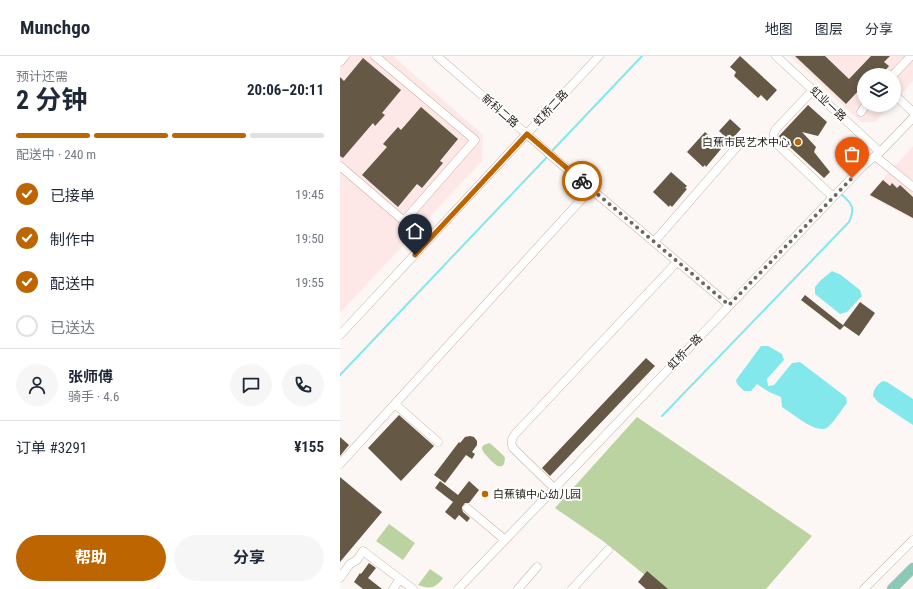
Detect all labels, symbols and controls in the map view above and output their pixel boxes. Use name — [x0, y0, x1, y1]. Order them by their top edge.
text: Munchgo — [20, 16, 90, 39]
text: 地图 — [765, 21, 793, 37]
text: 图层 — [815, 21, 843, 37]
text: 分享 — [865, 21, 893, 37]
map controls — [857, 68, 901, 112]
button: layers — [857, 68, 901, 112]
text: 预计还需 — [16, 69, 68, 84]
text: 20:06–20:11 — [247, 81, 324, 99]
street label: 虹业一路 — [807, 84, 849, 124]
text: 2 分钟 — [16, 85, 87, 115]
street label: 虹桥二路 — [531, 87, 571, 129]
street label: 新科二路 — [479, 92, 521, 130]
place label: 白蕉市民艺术中心 — [702, 136, 790, 149]
marker: 白蕉市民艺术中心 — [793, 137, 803, 147]
pin — [835, 137, 869, 178]
icon: bag — [841, 143, 863, 165]
text: 配送中 · 240 m — [16, 147, 96, 162]
courier — [562, 161, 602, 201]
icon: bike — [571, 170, 593, 192]
icon: check — [16, 183, 38, 205]
text: 已接单 — [50, 187, 95, 205]
text: 19:45 — [295, 187, 324, 202]
pin — [398, 214, 432, 255]
icon: home — [404, 220, 426, 242]
icon: check — [16, 227, 38, 249]
text: 制作中 — [50, 231, 95, 249]
text: 19:50 — [295, 231, 324, 246]
icon: check — [16, 271, 38, 293]
text: 配送中 — [50, 275, 95, 293]
text: 19:55 — [295, 275, 324, 290]
text: 已送达 — [50, 319, 95, 337]
street label: 虹桥一路 — [665, 332, 705, 372]
button: person — [16, 364, 58, 406]
button: chat — [230, 364, 272, 406]
button: phone — [282, 364, 324, 406]
text: 张师傅 — [68, 368, 113, 386]
text: 骑手 · 4.6 — [68, 389, 119, 404]
text: ¥155 — [294, 438, 324, 456]
text: 订单 #3291 — [16, 439, 87, 457]
place label: 白蕉镇中心幼儿园 — [493, 488, 581, 501]
marker: 白蕉镇中心幼儿园 — [480, 489, 490, 499]
button: 帮助 — [16, 535, 166, 581]
button: 分享 — [174, 535, 324, 581]

